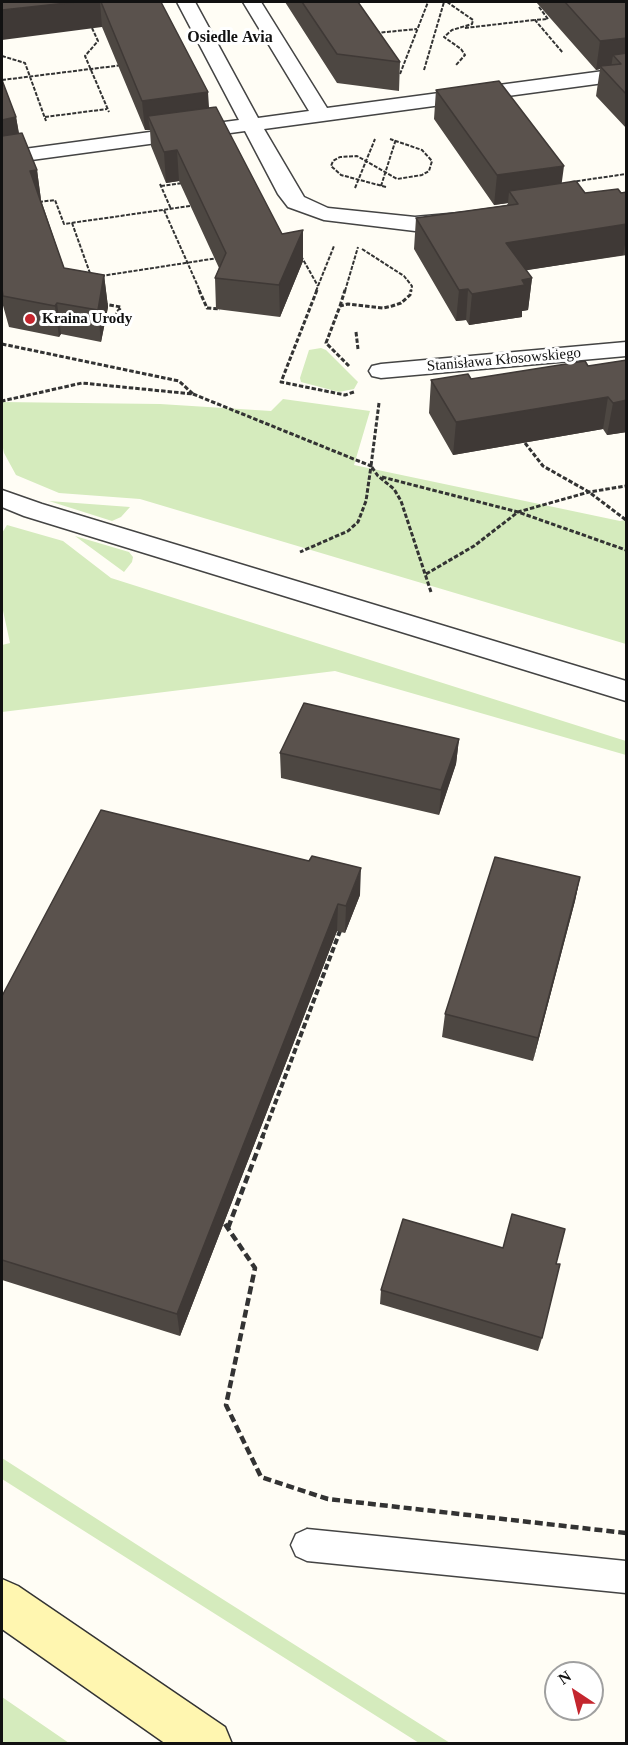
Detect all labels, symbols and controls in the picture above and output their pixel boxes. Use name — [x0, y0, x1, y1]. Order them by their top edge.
district label: Osiedle Avia — [187, 28, 273, 48]
place label: Kraina Urody — [42, 310, 132, 328]
marker: Kraina Urody — [23, 312, 37, 326]
street label: Stanisława Kłosowskiego — [426, 344, 582, 376]
north arrow — [544, 1661, 604, 1721]
text: N — [555, 1667, 574, 1688]

